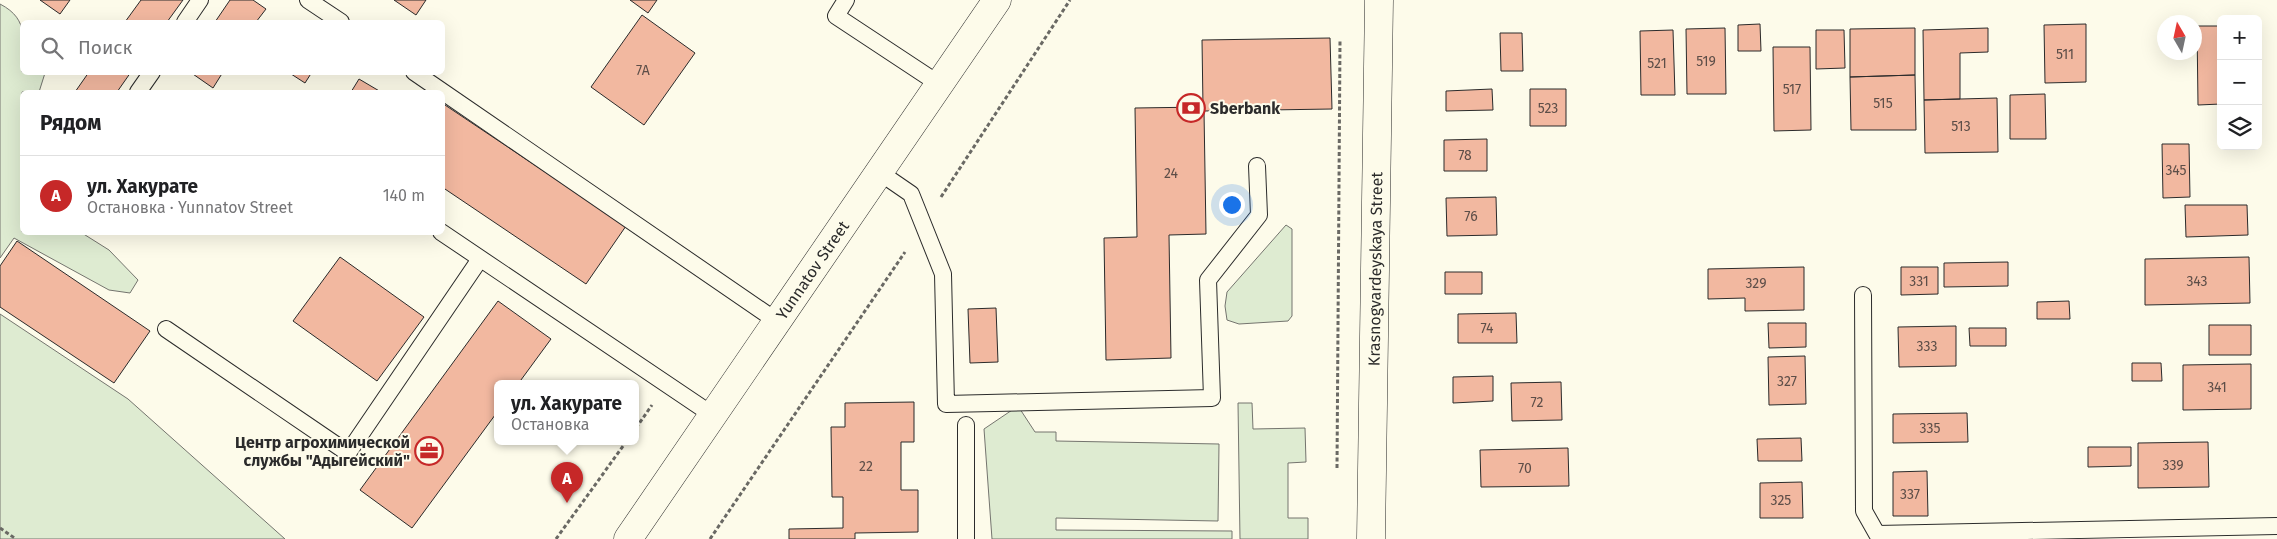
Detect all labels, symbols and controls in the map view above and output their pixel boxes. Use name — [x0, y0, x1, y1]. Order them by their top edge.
north arrow — [2157, 15, 2202, 60]
map controls — [2217, 15, 2262, 150]
button: + — [2217, 15, 2262, 60]
search box — [20, 20, 445, 75]
icon: search — [38, 34, 66, 62]
text: Поиск — [78, 36, 132, 59]
house number: 511 — [2056, 46, 2074, 63]
house number: 519 — [1696, 53, 1716, 70]
house number: 521 — [1647, 55, 1667, 72]
button: − — [2217, 60, 2262, 105]
house number: 7А — [636, 62, 650, 79]
house number: 517 — [1783, 81, 1801, 98]
bank icon: Sberbank — [1176, 93, 1206, 123]
house number: 515 — [1873, 95, 1893, 112]
place label: Sberbank — [1210, 99, 1280, 118]
house number: 523 — [1538, 100, 1558, 117]
button: layers — [2217, 105, 2262, 150]
text: Рядом — [40, 110, 101, 136]
house number: 513 — [1951, 118, 1971, 135]
house number: 78 — [1458, 147, 1472, 164]
house number: 345 — [2165, 162, 2187, 179]
house number: 24 — [1164, 165, 1179, 182]
street label: Krasnogvardeyskaya Street — [1365, 172, 1386, 366]
text: ул. Хакурате — [87, 175, 198, 198]
text: A — [51, 186, 61, 205]
text: 140 m — [383, 186, 425, 205]
your location — [1219, 192, 1245, 218]
text: Остановка · Yunnatov Street — [87, 198, 293, 217]
house number: 76 — [1464, 208, 1478, 225]
street label: Yunnatov Street — [772, 217, 853, 323]
house number: 331 — [1909, 273, 1929, 290]
house number: 343 — [2186, 273, 2208, 290]
house number: 329 — [1746, 275, 1767, 292]
house number: 74 — [1480, 320, 1494, 337]
house number: 333 — [1917, 338, 1937, 355]
house number: 327 — [1777, 373, 1797, 390]
house number: 341 — [2207, 379, 2227, 396]
popup — [494, 380, 639, 445]
text: ул. Хакурате — [511, 392, 622, 415]
house number: 72 — [1531, 394, 1544, 411]
text: Остановка — [511, 415, 590, 434]
house number: 335 — [1920, 420, 1941, 437]
place label: Центр агрохимической службы "Адыгейский" — [235, 433, 410, 470]
office icon: Центр агрохимической службы "Адыгейский" — [414, 436, 444, 466]
house number: 339 — [2162, 457, 2184, 474]
house number: 22 — [859, 458, 873, 475]
house number: 70 — [1518, 460, 1532, 477]
pin: A — [551, 462, 583, 503]
house number: 337 — [1900, 486, 1920, 503]
house number: 325 — [1771, 492, 1791, 509]

